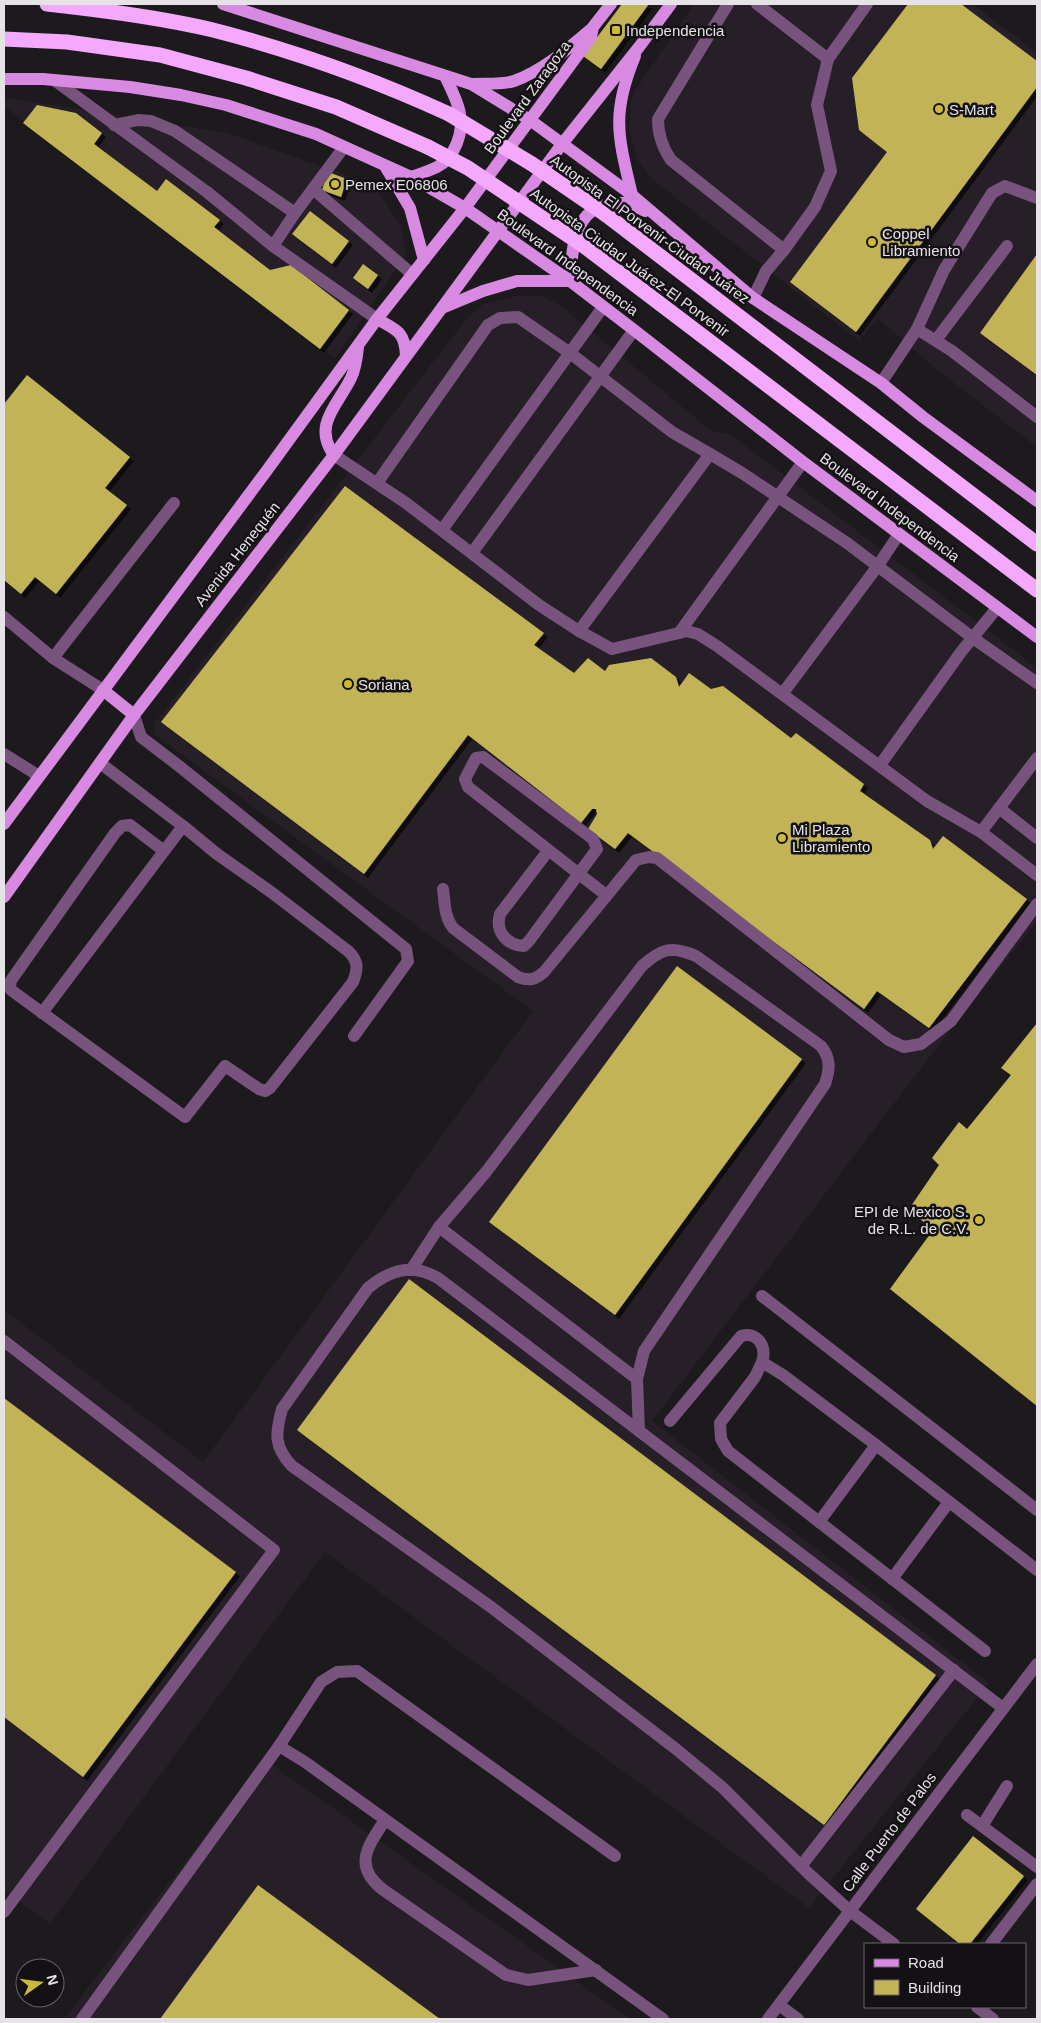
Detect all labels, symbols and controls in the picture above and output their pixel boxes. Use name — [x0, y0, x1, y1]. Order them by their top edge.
place label: Independencia — [626, 22, 725, 39]
marker: Independencia — [610, 24, 622, 36]
street label: Boulevard Zaragoza — [480, 37, 574, 157]
place label: S-Mart — [949, 101, 995, 118]
marker: S-Mart — [933, 103, 945, 115]
street label: Autopista El Porvenir-Ciudad Juárez — [547, 151, 753, 307]
place label: Pemex E06806 — [345, 176, 448, 193]
marker: Pemex E06806 — [329, 178, 341, 190]
street label: Autopista Ciudad Juárez-El Porvenir — [527, 184, 733, 340]
street label: Boulevard Independencia — [494, 205, 642, 319]
place label: Coppel Libramiento — [882, 225, 960, 259]
marker: Coppel Libramiento — [866, 236, 878, 248]
street label: Boulevard Independencia — [817, 449, 964, 565]
street label: Avenida Henequén — [191, 499, 283, 609]
place label: Soriana — [358, 676, 410, 693]
marker: Soriana — [342, 678, 354, 690]
place label: Mi Plaza Libramiento — [792, 821, 870, 855]
marker: Mi Plaza Libramiento — [776, 832, 788, 844]
place label: EPI de Mexico S. de R.L. de C.V. — [854, 1203, 969, 1237]
marker: EPI de Mexico S. de R.L. de C.V. — [973, 1214, 985, 1226]
street label: Calle Puerto de Palos — [839, 1769, 939, 1895]
legend — [864, 1943, 1026, 2008]
text: Road — [908, 1954, 944, 1971]
north arrow — [15, 1958, 65, 2008]
text: N — [44, 1973, 62, 1987]
text: Building — [908, 1979, 961, 1996]

